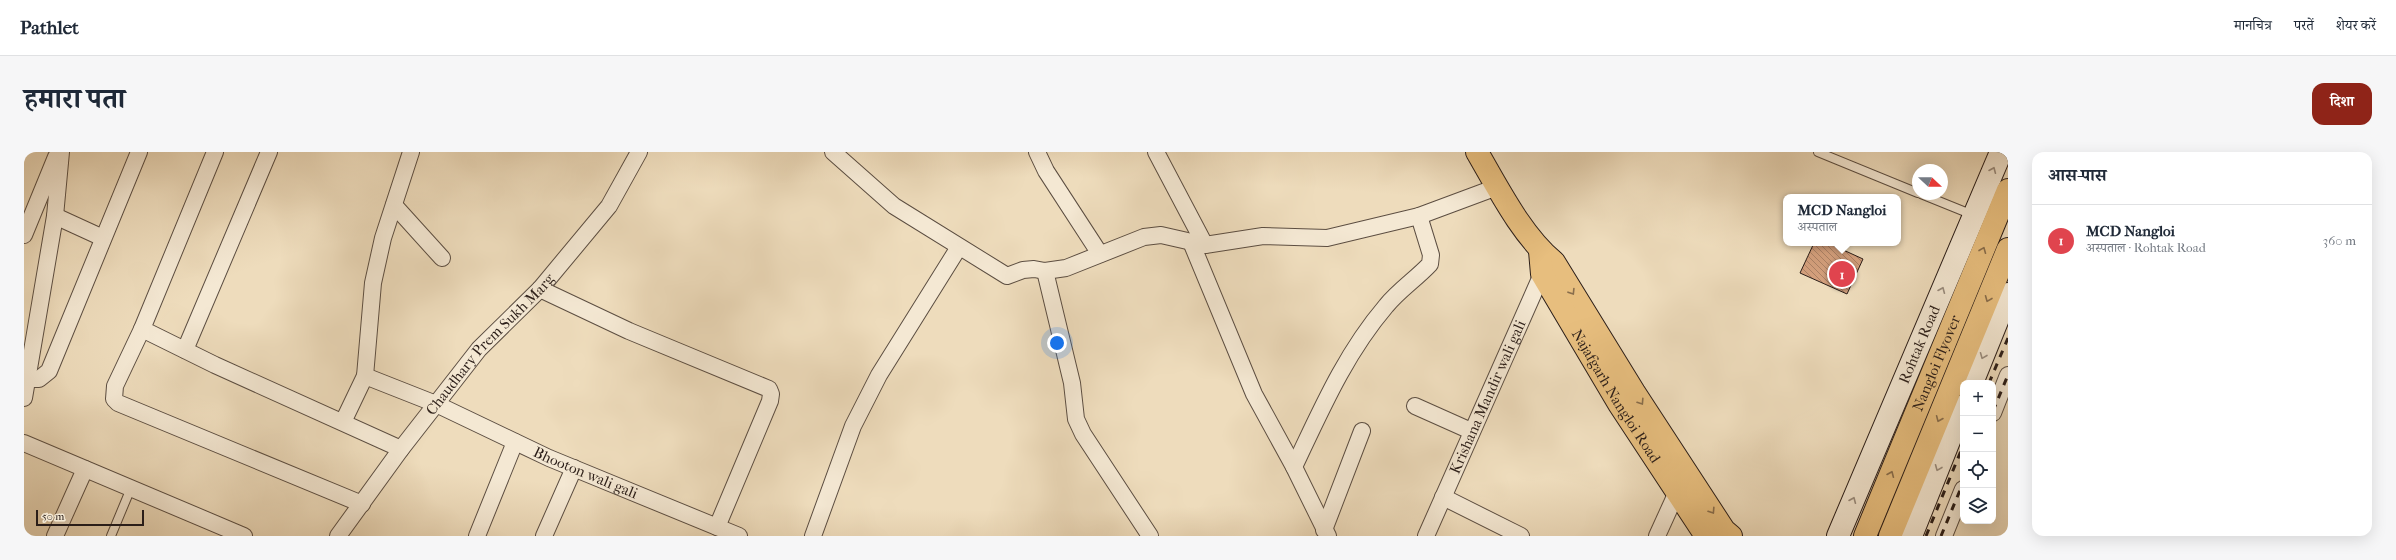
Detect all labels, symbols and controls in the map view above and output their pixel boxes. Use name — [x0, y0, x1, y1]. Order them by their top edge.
text: Pathlet — [20, 17, 79, 39]
text: मानचित्र — [2234, 17, 2272, 34]
text: परतें — [2294, 17, 2314, 34]
text: शेयर करें — [2336, 17, 2376, 34]
text: हमारा पता — [24, 82, 125, 115]
button: दिशा — [2312, 83, 2372, 125]
north arrow — [1912, 164, 1948, 200]
text: आस-पास — [2048, 165, 2107, 185]
one-way arrow — [1988, 167, 1996, 174]
popup — [1783, 194, 1901, 246]
text: MCD Nangloi — [1798, 201, 1887, 219]
text: अस्पताल — [1798, 219, 1837, 234]
text: MCD Nangloi — [2086, 222, 2175, 240]
text: 1 — [2059, 233, 2063, 248]
text: 360 m — [2323, 233, 2356, 248]
text: अस्पताल · Rohtak Road — [2086, 240, 2206, 255]
one-way arrow — [1979, 247, 1987, 254]
pin: 1 — [1829, 259, 1855, 289]
street label: Chaudhary Prem Sukh Marg — [422, 269, 559, 419]
one-way arrow — [1937, 287, 1945, 295]
one-way arrow — [1567, 288, 1575, 295]
one-way arrow — [1985, 294, 1993, 302]
street label: Rohtak Road — [1895, 302, 1944, 386]
street label: Nangloi Flyover — [1909, 312, 1964, 414]
street label: Krishana Mandir wali gali — [1446, 317, 1530, 477]
street label: Najafgarh Nangloi Road — [1568, 326, 1665, 467]
your location — [1047, 333, 1067, 353]
one-way arrow — [1980, 352, 1988, 360]
map controls — [1960, 380, 1996, 524]
button: + — [1960, 380, 1996, 416]
one-way arrow — [1636, 398, 1644, 405]
one-way arrow — [1936, 415, 1944, 422]
button: − — [1960, 416, 1996, 452]
street label: Bhooton wali gali — [531, 443, 641, 503]
button: locate — [1960, 452, 1996, 488]
one-way arrow — [1935, 463, 1943, 471]
one-way arrow — [1887, 471, 1895, 478]
button: layers — [1960, 488, 1996, 524]
one-way arrow — [1848, 497, 1856, 505]
one-way arrow — [1707, 507, 1715, 514]
scale bar — [36, 508, 144, 527]
text: 50 m — [42, 510, 64, 523]

